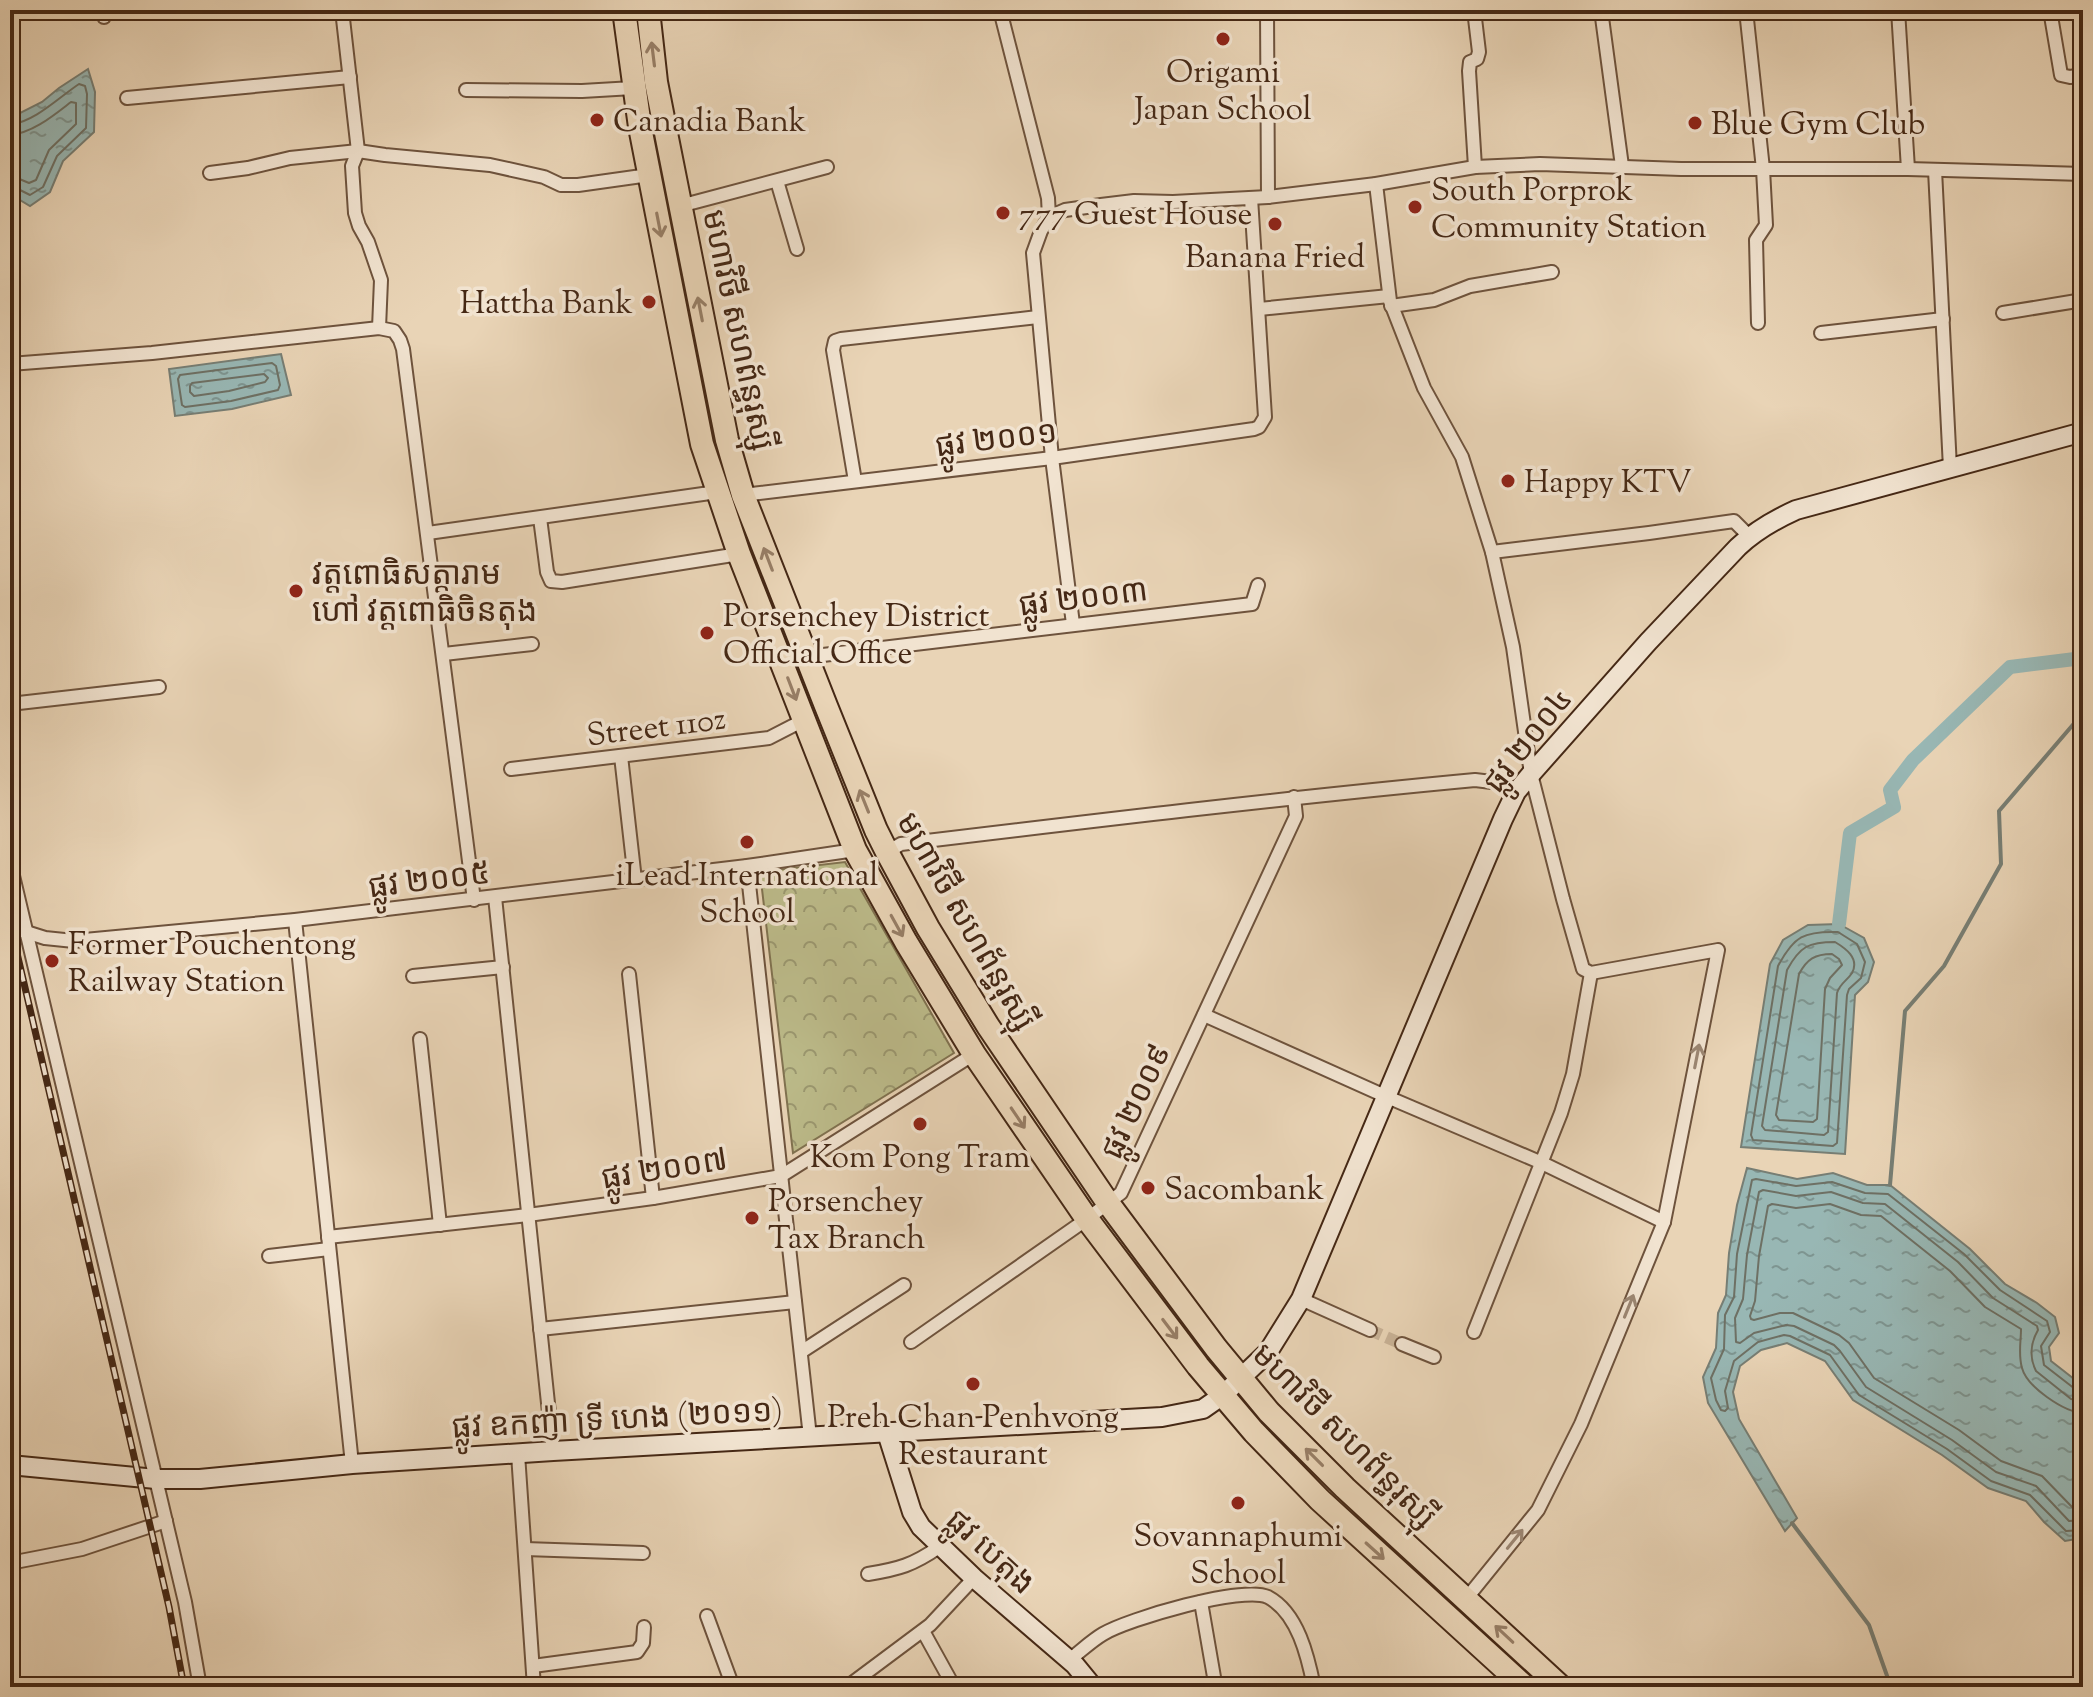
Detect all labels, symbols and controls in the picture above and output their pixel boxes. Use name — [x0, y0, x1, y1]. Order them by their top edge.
marker: Origami Japan School — [1214, 30, 1232, 48]
one-way arrow — [645, 41, 660, 67]
place label: Origami Japan School — [1132, 51, 1312, 134]
place label: Canadia Bank — [613, 100, 806, 146]
place label: Blue Gym Club — [1711, 103, 1925, 149]
marker: Canadia Bank — [588, 111, 606, 129]
marker: Blue Gym Club — [1686, 114, 1704, 132]
place label: South Porprok Community Station — [1431, 169, 1707, 252]
place label: 777 Guest House — [1019, 193, 1253, 239]
marker: South Porprok Community Station — [1406, 198, 1424, 216]
marker: 777 Guest House — [994, 204, 1012, 222]
street label: មហាវិថី សហព័ន្ធរុស្ស៊ី — [687, 206, 784, 456]
one-way arrow — [652, 212, 667, 237]
marker: Banana Fried — [1266, 215, 1284, 233]
place label: Banana Fried — [1185, 236, 1365, 282]
place label: Hattha Bank — [460, 282, 633, 328]
marker: Hattha Bank — [640, 293, 658, 311]
one-way arrow — [692, 297, 707, 322]
street label: ផ្លូវ ២០០១ — [933, 411, 1060, 474]
place label: Happy KTV — [1524, 461, 1692, 507]
marker: Happy KTV — [1499, 472, 1517, 490]
one-way arrow — [760, 547, 774, 572]
place label: វត្តពោធិសត្តារាម ហៅ វត្តពោធិចិនតុង — [312, 553, 537, 636]
street label: ផ្លូវ ២០០៣ — [1016, 569, 1151, 633]
marker: វត្តពោធិសត្តារាម ហៅ វត្តពោធិចិនតុង — [287, 582, 305, 600]
place label: Porsenchey District Official Office — [723, 595, 989, 678]
marker: Porsenchey District Official Office — [698, 624, 716, 642]
one-way arrow — [786, 676, 800, 701]
street label: ផ្លូវ ២០០៤ — [1474, 679, 1587, 806]
street label: Street 110z — [584, 698, 729, 760]
one-way arrow — [856, 789, 870, 814]
street label: មហាវិថី សហព័ន្ធរុស្ស៊ី — [882, 805, 1046, 1041]
marker: iLead International School — [738, 833, 756, 851]
street label: ផ្លូវ ២០០៥ — [366, 852, 493, 915]
place label: iLead International School — [616, 854, 878, 937]
one-way arrow — [890, 914, 906, 937]
place label: Former Pouchentong Railway Station — [68, 923, 356, 1006]
marker: Former Pouchentong Railway Station — [43, 952, 61, 970]
street label: ផ្លូវ ២០០៩ — [1091, 1037, 1187, 1169]
one-way arrow — [1690, 1044, 1705, 1070]
one-way arrow — [1010, 1107, 1026, 1129]
marker: Kom Pong Tram — [911, 1115, 929, 1133]
place label: Kom Pong Tram — [810, 1136, 1030, 1182]
street label: ផ្លូវ ២០០៧ — [598, 1138, 731, 1206]
place label: Sacombank — [1164, 1168, 1324, 1214]
marker: Sacombank — [1139, 1179, 1157, 1197]
place label: Porsenchey Tax Branch — [768, 1180, 926, 1263]
marker: Porsenchey Tax Branch — [743, 1209, 761, 1227]
one-way arrow — [1623, 1294, 1637, 1319]
one-way arrow — [1161, 1318, 1178, 1339]
street label: មហាវិថី សហព័ន្ធរុស្ស៊ី — [1239, 1334, 1446, 1541]
marker: Preh Chan Penhvong Restaurant — [964, 1375, 982, 1393]
street label: ផ្លូវ ឧកញ៉ា ទ្រី ហេង (២០១១) — [450, 1389, 784, 1455]
place label: Preh Chan Penhvong Restaurant — [827, 1396, 1119, 1479]
one-way arrow — [1305, 1448, 1324, 1467]
marker: Sovannaphumi School — [1229, 1494, 1247, 1512]
street label: ផ្លូវ បេតុង — [932, 1500, 1044, 1609]
place label: Sovannaphumi School — [1133, 1515, 1343, 1598]
one-way arrow — [1505, 1528, 1523, 1549]
one-way arrow — [1365, 1542, 1385, 1561]
one-way arrow — [1494, 1626, 1514, 1644]

